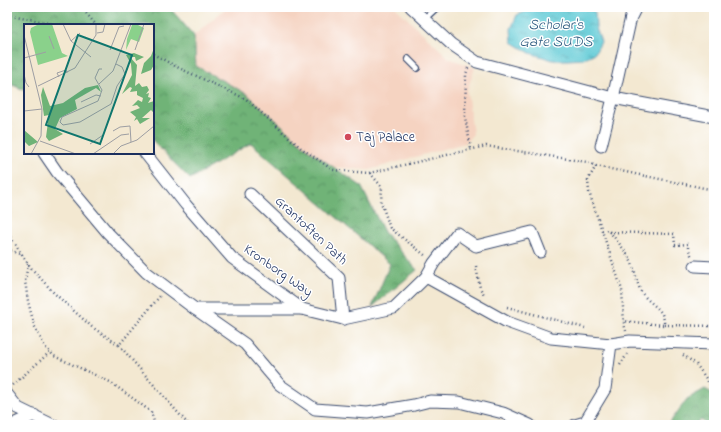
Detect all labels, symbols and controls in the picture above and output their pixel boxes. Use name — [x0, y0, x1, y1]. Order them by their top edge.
water label: Scholar's Gate SUDS — [520, 14, 593, 53]
inset map — [24, 24, 154, 154]
place label: Taj Palace — [356, 127, 416, 148]
marker: Taj Palace — [343, 132, 353, 142]
street label: Grantoften Path — [270, 192, 352, 270]
street label: Kronborg Way — [239, 239, 317, 304]

